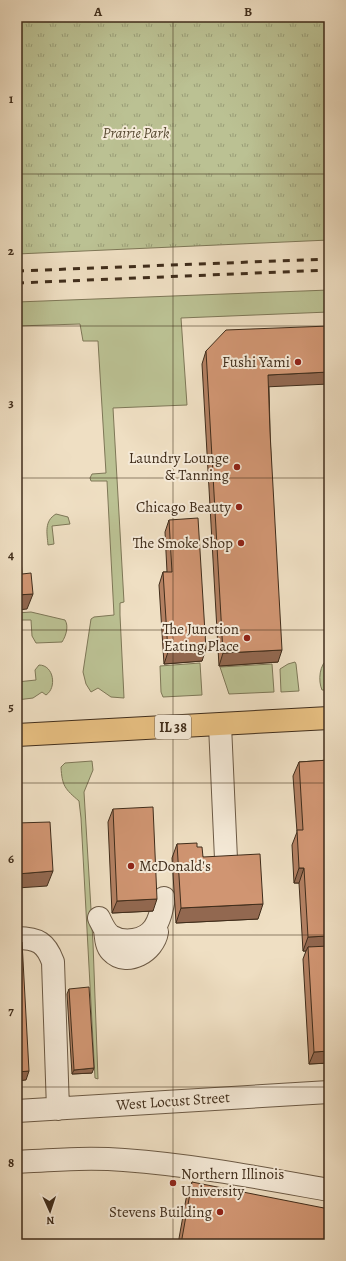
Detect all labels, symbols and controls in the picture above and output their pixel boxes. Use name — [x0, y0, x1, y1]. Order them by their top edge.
text: A — [93, 3, 103, 20]
text: B — [244, 3, 252, 20]
text: 1 — [9, 90, 14, 107]
park label: Prairie Park — [103, 123, 170, 143]
text: 2 — [8, 242, 15, 259]
place label: Fushi Yami — [222, 352, 290, 372]
marker: Fushi Yami — [293, 357, 303, 367]
text: 3 — [8, 394, 14, 411]
place label: Laundry Lounge & Tanning — [129, 448, 229, 485]
marker: Laundry Lounge & Tanning — [232, 462, 242, 472]
place label: Chicago Beauty — [136, 497, 231, 517]
marker: Chicago Beauty — [234, 502, 244, 512]
place label: The Smoke Shop — [133, 533, 233, 553]
marker: The Smoke Shop — [236, 538, 246, 548]
text: 4 — [8, 546, 14, 563]
place label: The Junction Eating Place — [162, 619, 239, 656]
marker: The Junction Eating Place — [242, 633, 252, 643]
text: 5 — [8, 698, 14, 715]
road number: IL 38 — [155, 715, 191, 739]
text: 6 — [8, 850, 14, 867]
place label: McDonald's — [139, 856, 211, 876]
marker: McDonald's — [126, 861, 136, 871]
text: 7 — [8, 1002, 14, 1019]
street label: West Locust Street — [114, 1087, 231, 1115]
text: 8 — [8, 1154, 14, 1171]
place label: Northern Illinois University — [181, 1164, 284, 1201]
marker: Northern Illinois University — [168, 1178, 178, 1188]
north arrow — [30, 1191, 70, 1231]
place label: Stevens Building — [109, 1202, 212, 1222]
marker: Stevens Building — [215, 1207, 225, 1217]
text: N — [46, 1213, 55, 1228]

